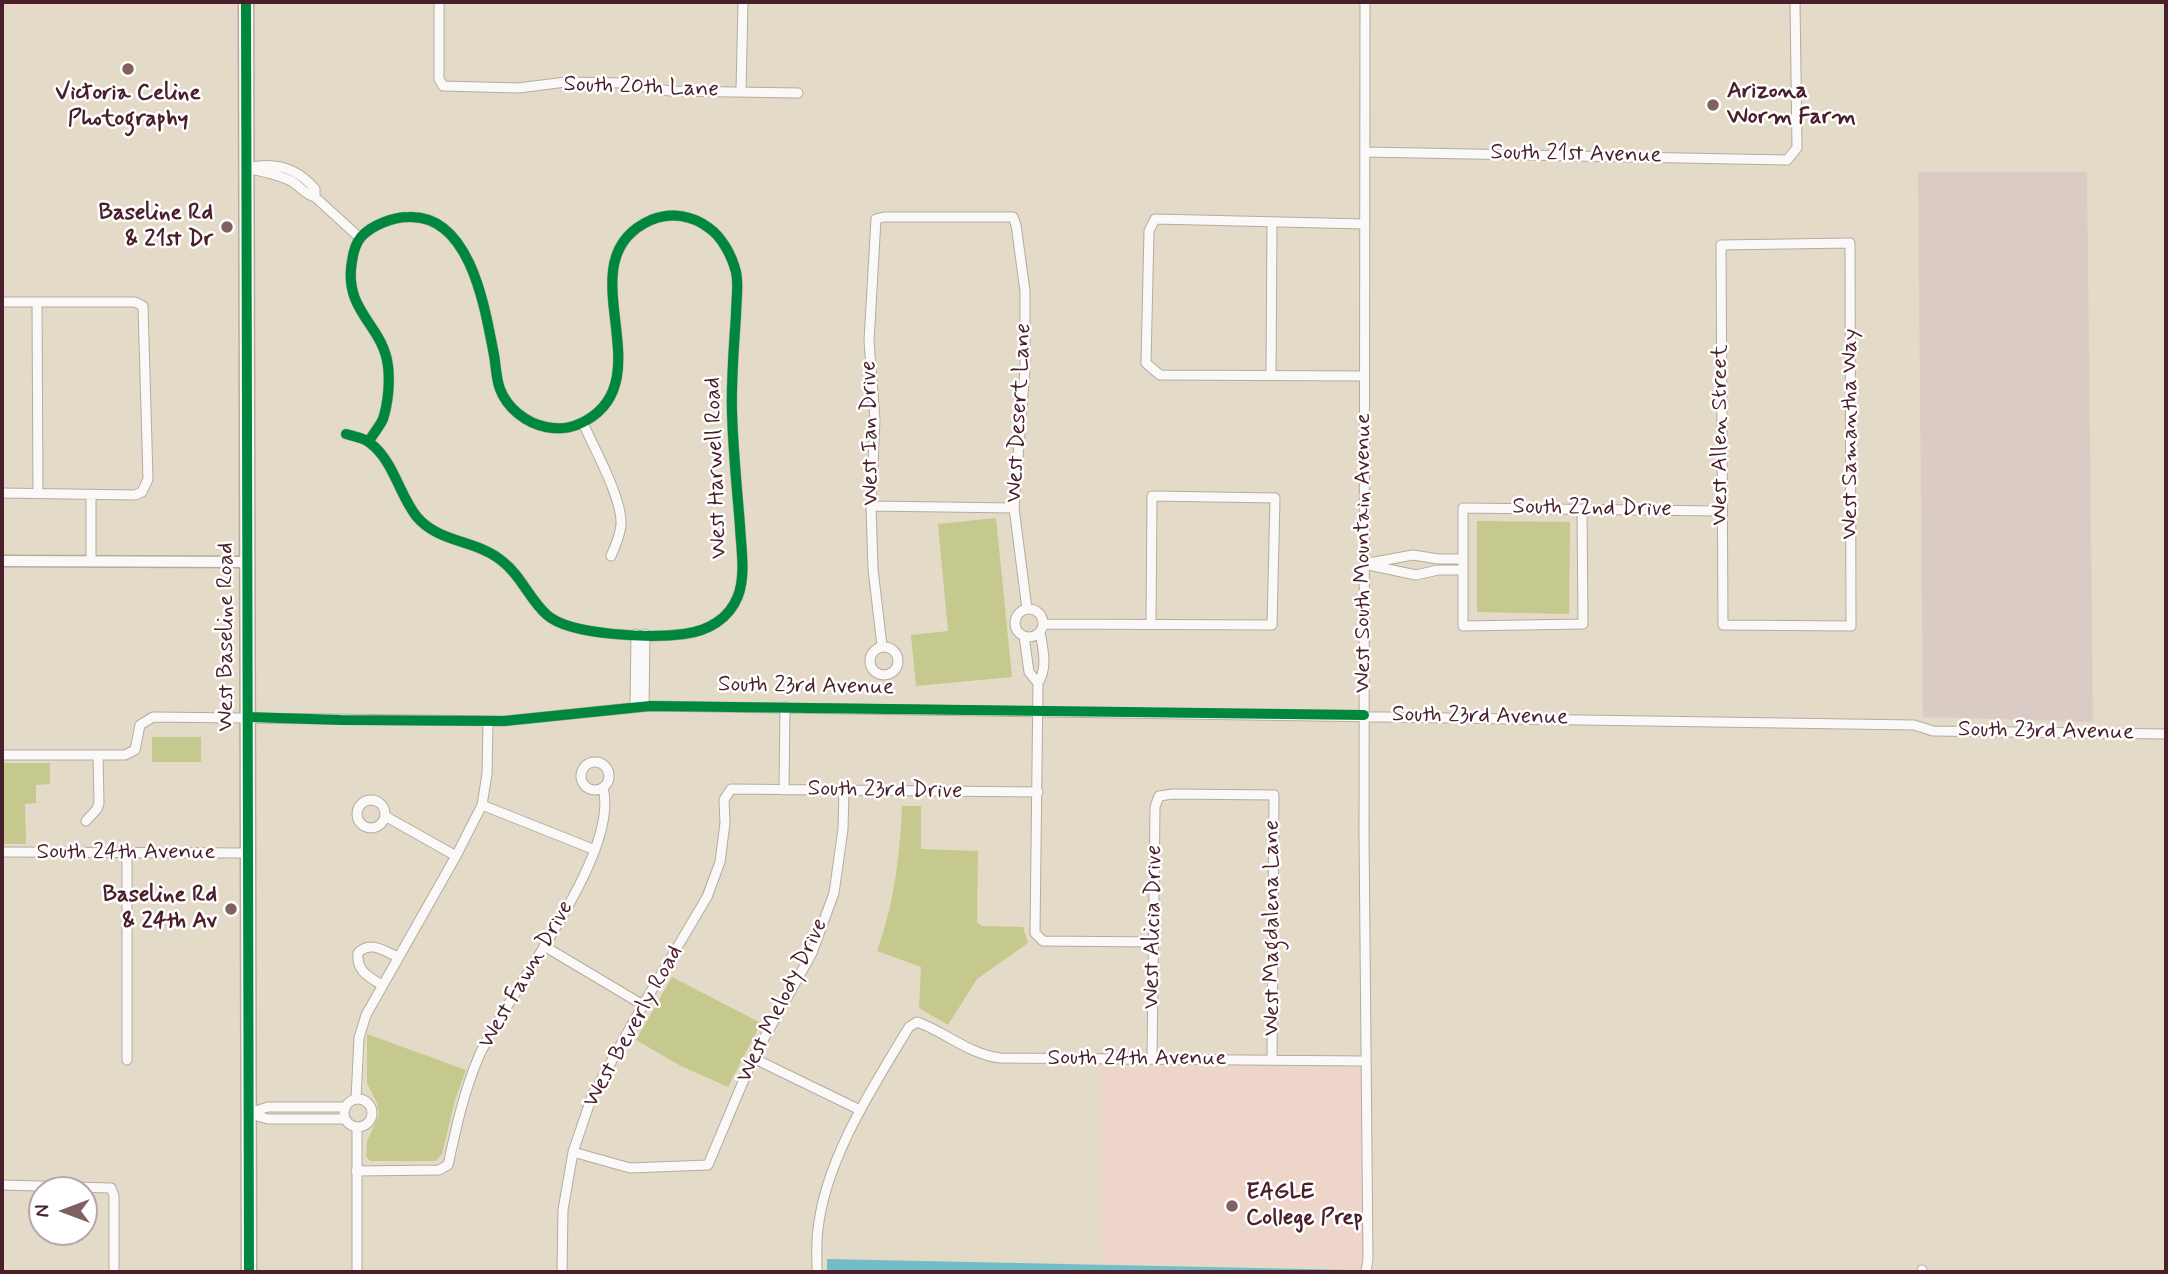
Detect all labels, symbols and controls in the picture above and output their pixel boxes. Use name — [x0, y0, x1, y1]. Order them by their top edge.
marker: Victoria Celine Photography — [120, 61, 136, 77]
street label: South 20th Lane — [563, 71, 719, 105]
place label: Arizona Worm Farm — [1727, 78, 1856, 132]
place label: Victoria Celine Photography — [55, 80, 201, 134]
marker: Arizona Worm Farm — [1705, 97, 1721, 113]
street label: South 21st Avenue — [1490, 140, 1662, 170]
place label: Baseline Rd & 21st Dr — [98, 200, 213, 254]
marker: Baseline Rd & 21st Dr — [219, 219, 235, 235]
street label: West Desert Lane — [1002, 322, 1038, 504]
street label: West Samantha Way — [1837, 329, 1865, 539]
street label: West Allen Street — [1707, 345, 1735, 525]
street label: West Ian Drive — [856, 360, 886, 506]
street label: West Harwell Road — [700, 377, 734, 559]
street label: West South Mountain Avenue — [1350, 413, 1378, 693]
street label: South 22nd Drive — [1512, 494, 1672, 524]
street label: West Baseline Road — [213, 543, 241, 731]
street label: South 23rd Avenue — [718, 672, 894, 702]
street label: South 23rd Avenue — [1392, 702, 1568, 732]
street label: South 23rd Avenue — [1958, 717, 2134, 747]
street label: South 23rd Drive — [807, 776, 963, 806]
street label: West Magdalena Lane — [1259, 820, 1287, 1036]
street label: South 24th Avenue — [36, 839, 216, 867]
street label: West Alicia Drive — [1139, 845, 1169, 1009]
place label: Baseline Rd & 24th Av — [102, 882, 217, 936]
street label: West Fawn Drive — [473, 896, 581, 1054]
marker: Baseline Rd & 24th Av — [223, 901, 239, 917]
street label: West Melody Drive — [731, 914, 835, 1088]
street label: West Beverly Road — [578, 941, 690, 1113]
street label: South 24th Avenue — [1047, 1045, 1227, 1073]
north arrow — [28, 1176, 98, 1246]
place label: EAGLE College Prep — [1246, 1179, 1363, 1233]
marker: EAGLE College Prep — [1224, 1198, 1240, 1214]
text: N — [31, 1205, 56, 1217]

